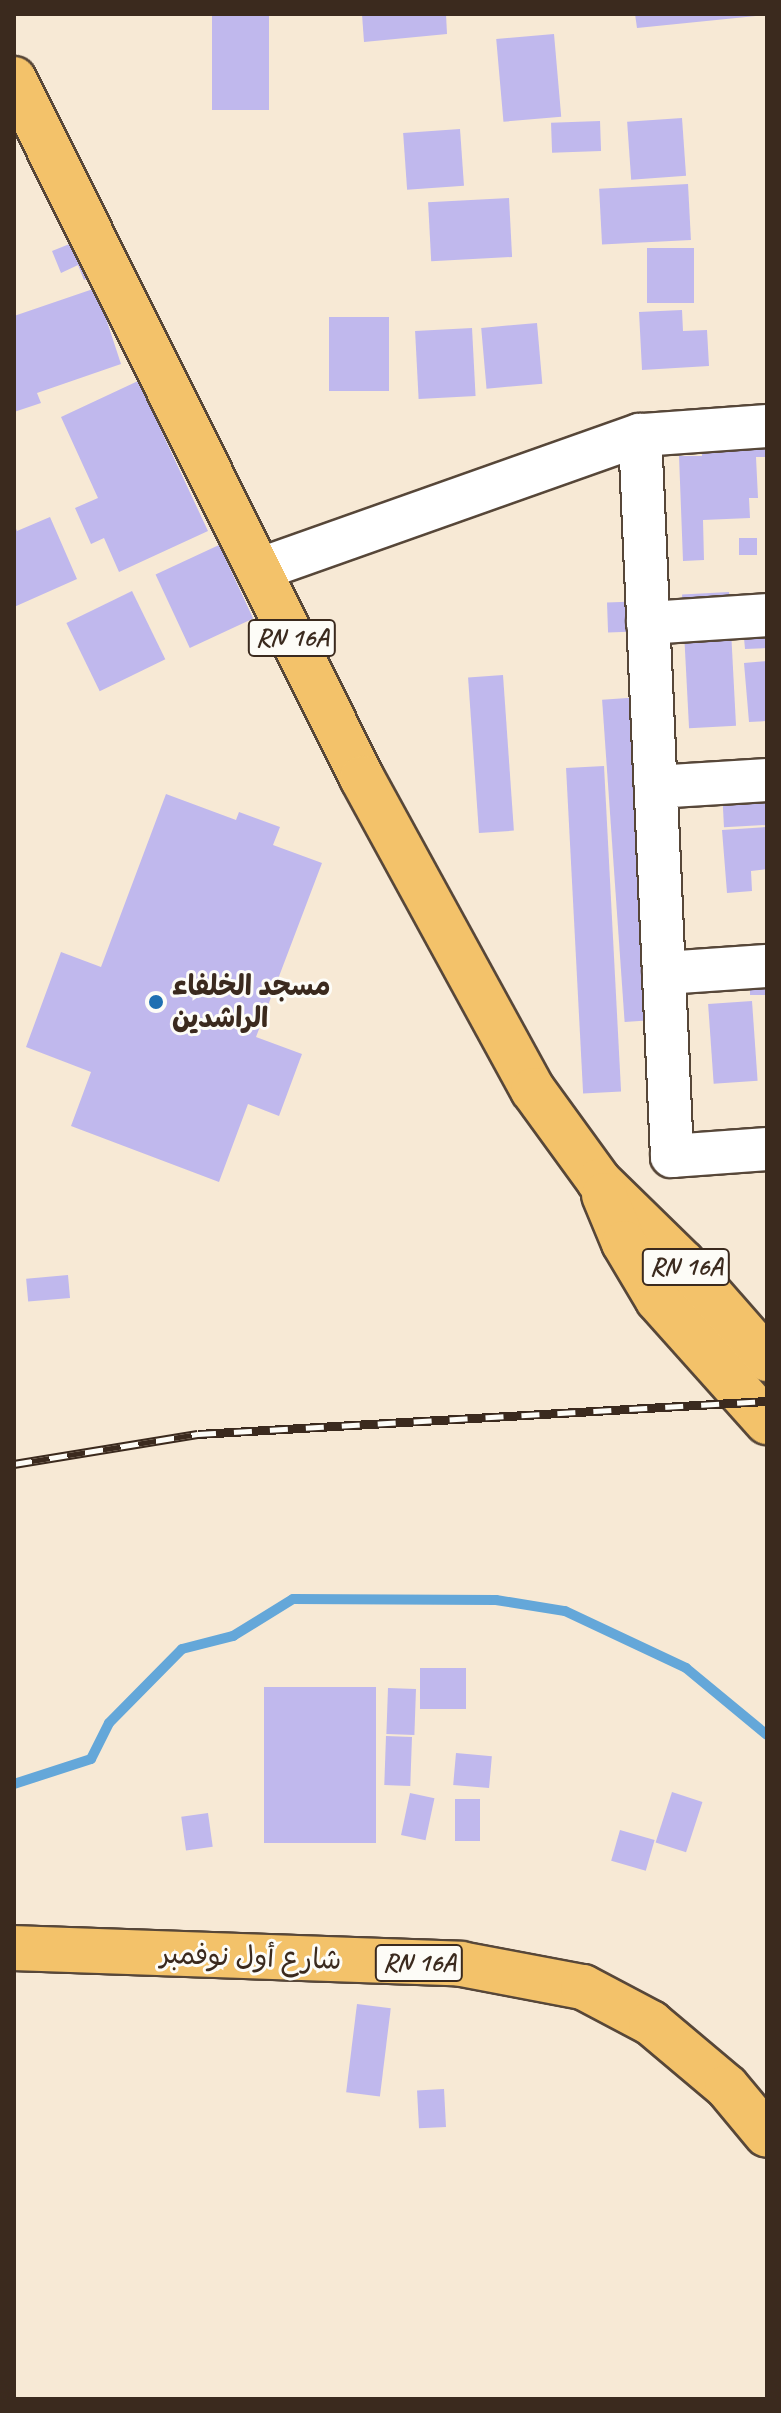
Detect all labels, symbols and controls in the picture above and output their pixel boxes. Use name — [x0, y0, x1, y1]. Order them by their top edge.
road number: RN 16A — [246, 616, 338, 660]
place label: مسجد الخلفاء الراشدين — [172, 969, 330, 1035]
marker: مسجد الخلفاء الراشدين — [147, 993, 165, 1011]
road number: RN 16A — [640, 1245, 732, 1289]
street label: شارع أول نوفمبر — [160, 1937, 342, 1977]
road number: RN 16A — [373, 1941, 465, 1985]

